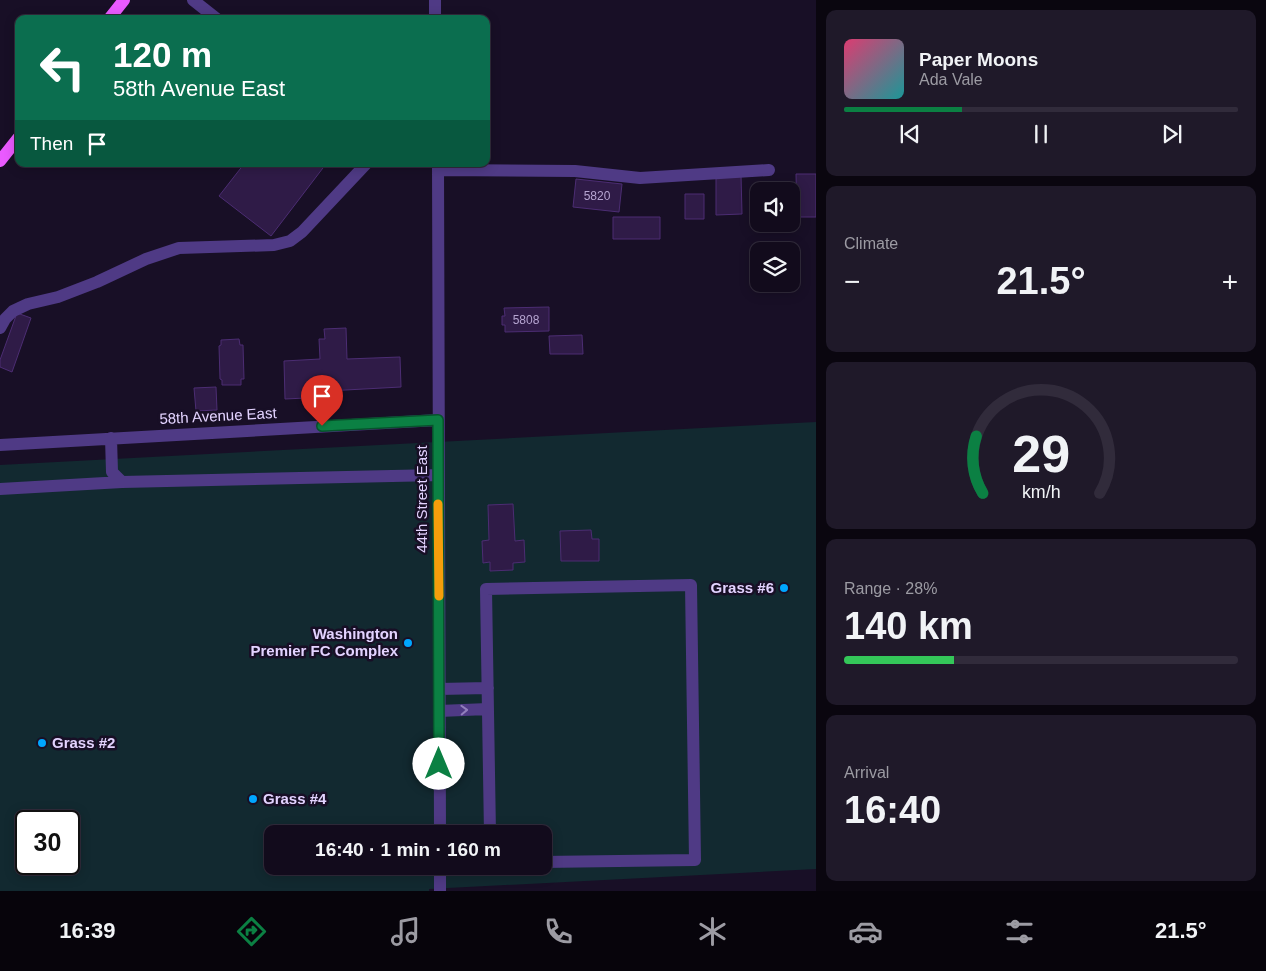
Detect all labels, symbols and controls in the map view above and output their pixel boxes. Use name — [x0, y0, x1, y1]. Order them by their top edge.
icon: left — [30, 35, 95, 100]
text: 120 m — [113, 35, 212, 74]
text: Paper Moons — [919, 49, 1038, 70]
text: Ada Vale — [919, 71, 983, 88]
text: 58th Avenue East — [113, 76, 285, 101]
icon: previous — [896, 120, 924, 148]
icon: pause — [1027, 120, 1055, 148]
icon: next — [1158, 120, 1186, 148]
icon: arrive — [83, 130, 111, 158]
text: Then — [30, 133, 73, 154]
map controls — [750, 182, 800, 292]
button: sound — [750, 182, 800, 232]
house number: 5820 — [584, 189, 611, 203]
text: Climate — [844, 235, 898, 252]
button: layers — [750, 242, 800, 292]
text: 21.5° — [996, 260, 1086, 302]
text: − — [844, 266, 860, 297]
text: + — [1222, 266, 1238, 297]
house number: 5808 — [513, 313, 540, 327]
pin — [301, 375, 343, 426]
icon: arrive — [308, 382, 336, 410]
street label: 58th Avenue East — [159, 404, 278, 427]
text: 29 — [1012, 425, 1070, 483]
street label: 44th Street East — [413, 444, 430, 553]
text: km/h — [1022, 482, 1060, 502]
place label: Grass #6 — [711, 579, 774, 596]
text: Range · 28% — [844, 580, 937, 597]
marker: Grass #6 — [778, 582, 790, 594]
text: 140 km — [844, 605, 973, 647]
place label: Washington Premier FC Complex — [250, 625, 399, 659]
marker: Washington Premier FC Complex — [402, 637, 414, 649]
one-way arrow — [460, 705, 468, 716]
place label: Grass #2 — [52, 734, 115, 751]
marker: Grass #2 — [36, 737, 48, 749]
position arrow — [412, 737, 464, 789]
text: Arrival — [844, 764, 889, 781]
text: 16:40 — [844, 789, 941, 831]
place label: Grass #4 — [263, 790, 327, 807]
marker: Grass #4 — [247, 793, 259, 805]
speed limit sign: 30 — [15, 810, 80, 875]
text: 16:40 · 1 min · 160 m — [315, 839, 501, 860]
icon: directions — [234, 914, 269, 949]
icon: music — [388, 914, 423, 949]
icon: phone — [541, 914, 576, 949]
icon: climate — [695, 914, 730, 949]
icon: car — [848, 914, 883, 949]
icon: filters — [1002, 914, 1037, 949]
text: 16:39 — [59, 918, 116, 943]
text: 21.5° — [1155, 918, 1207, 943]

